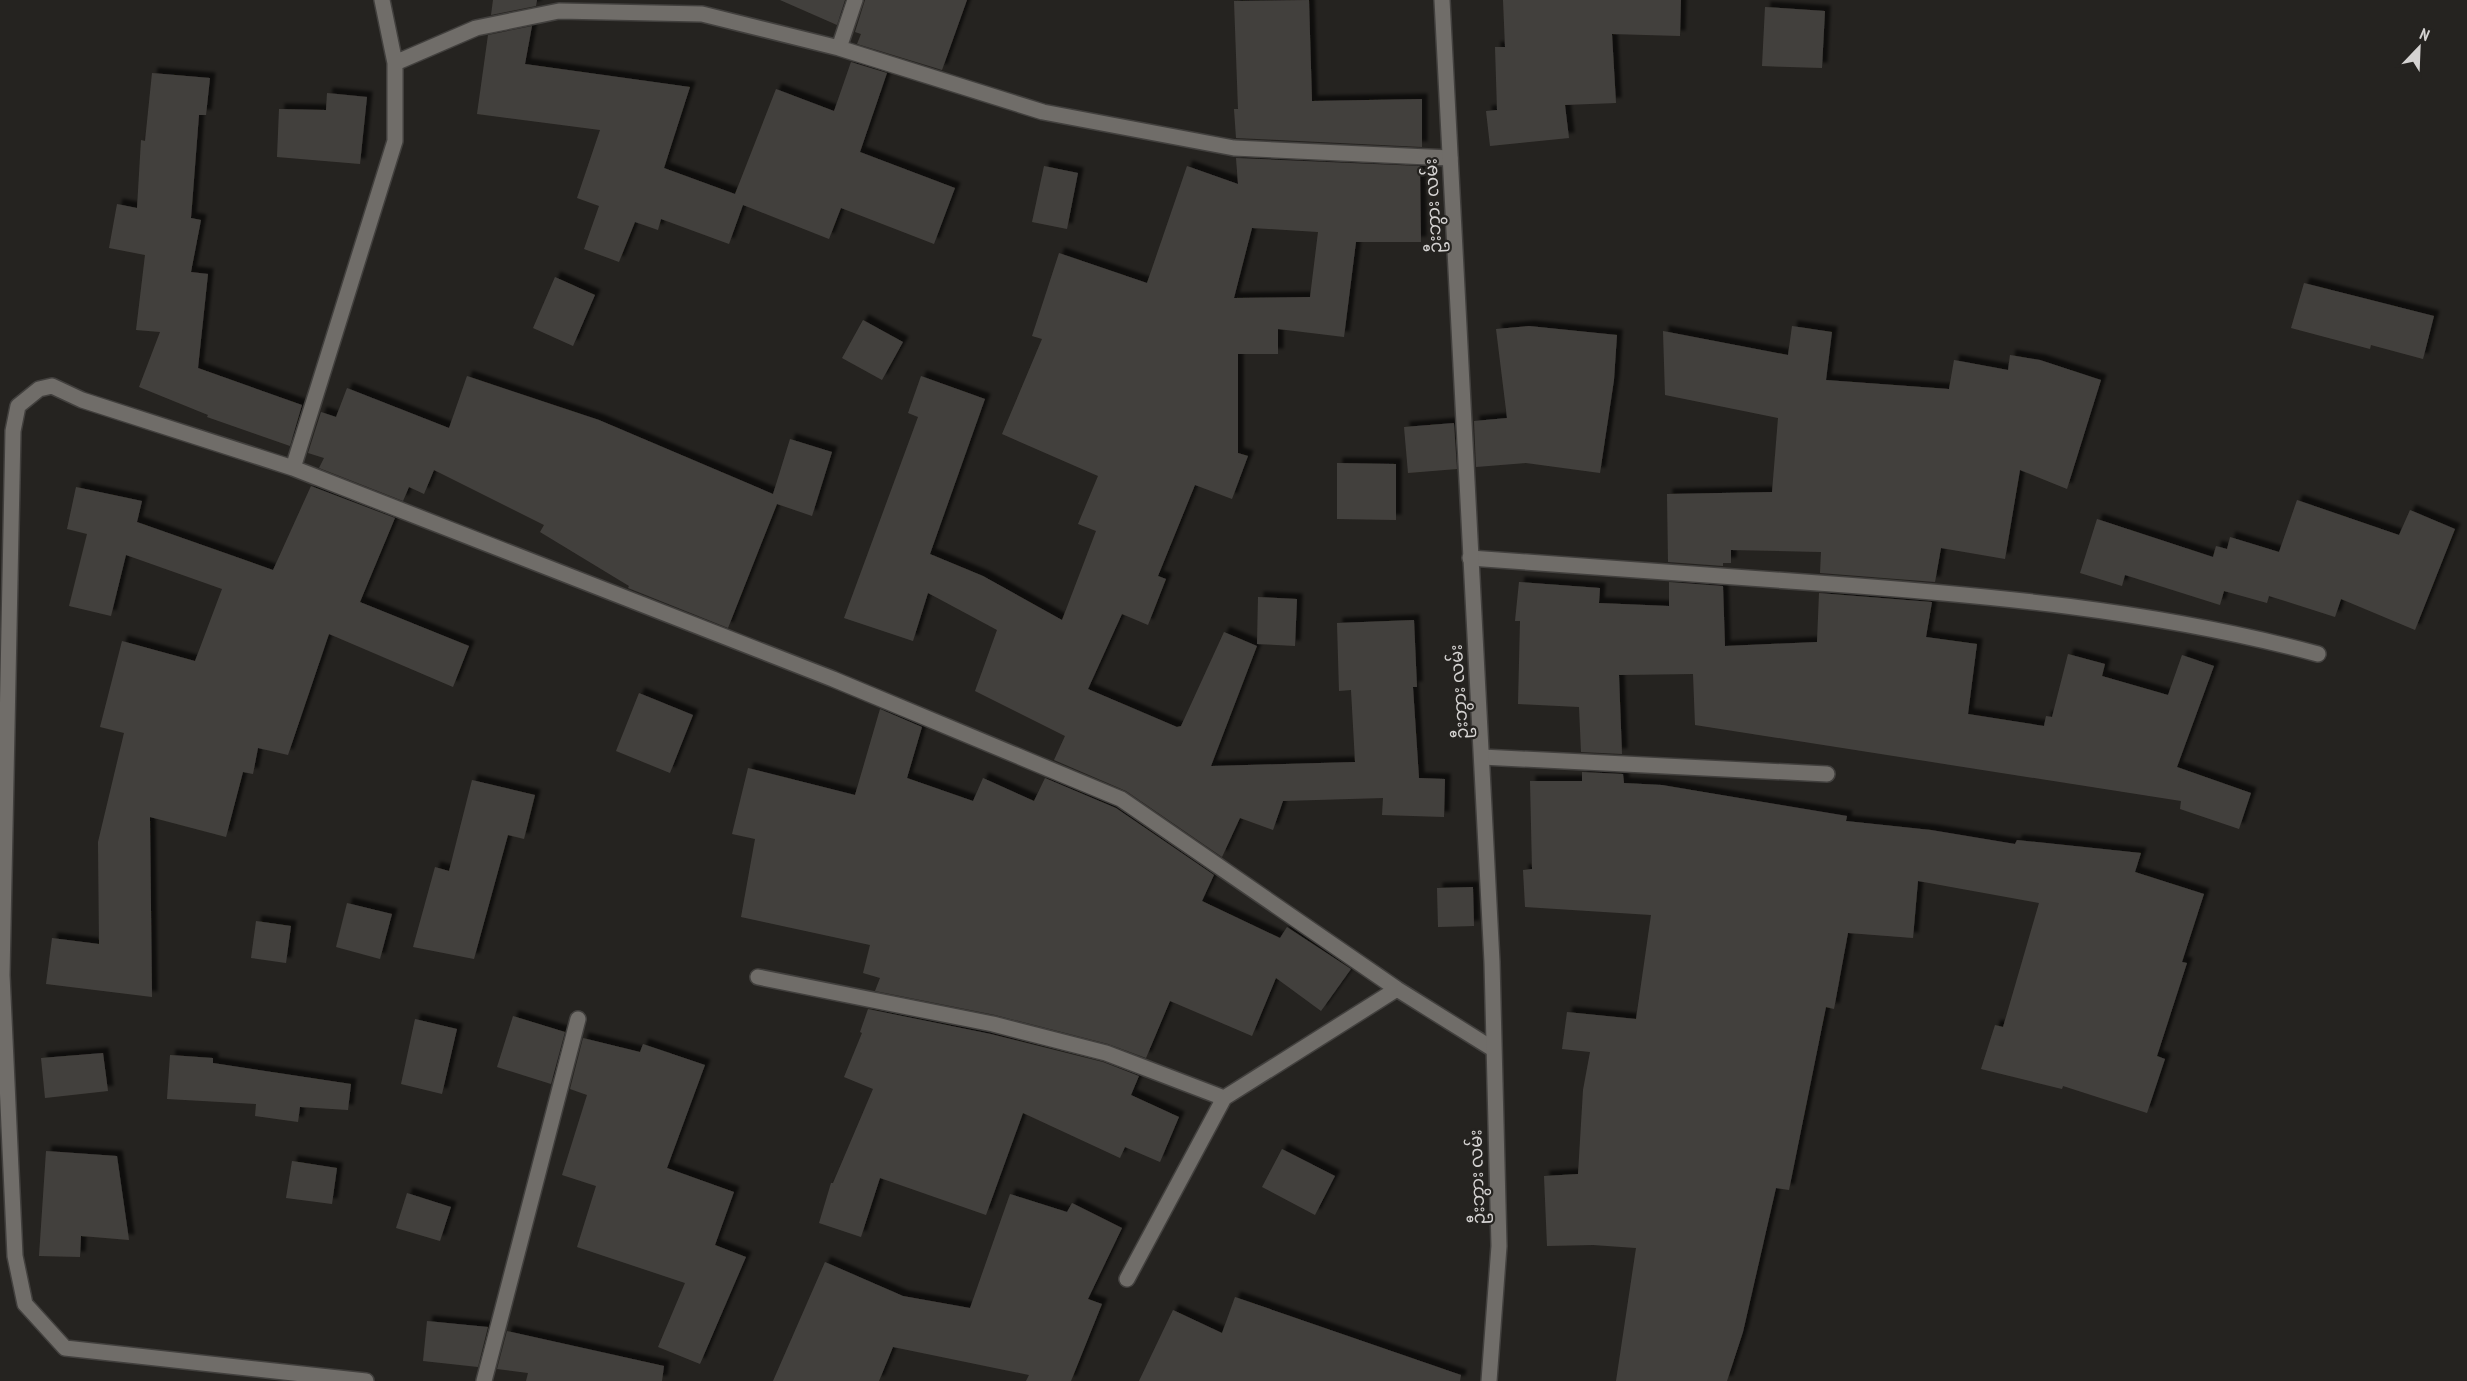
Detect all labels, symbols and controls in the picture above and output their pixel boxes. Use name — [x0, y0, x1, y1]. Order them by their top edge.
north arrow — [2389, 18, 2449, 78]
text: N — [2417, 23, 2433, 45]
street label: ဦးဘွား လမ်း — [1418, 158, 1450, 254]
street label: ဦးဘွား လမ်း — [1443, 643, 1477, 740]
street label: ဦးဘွား လမ်း — [1462, 1129, 1494, 1225]

